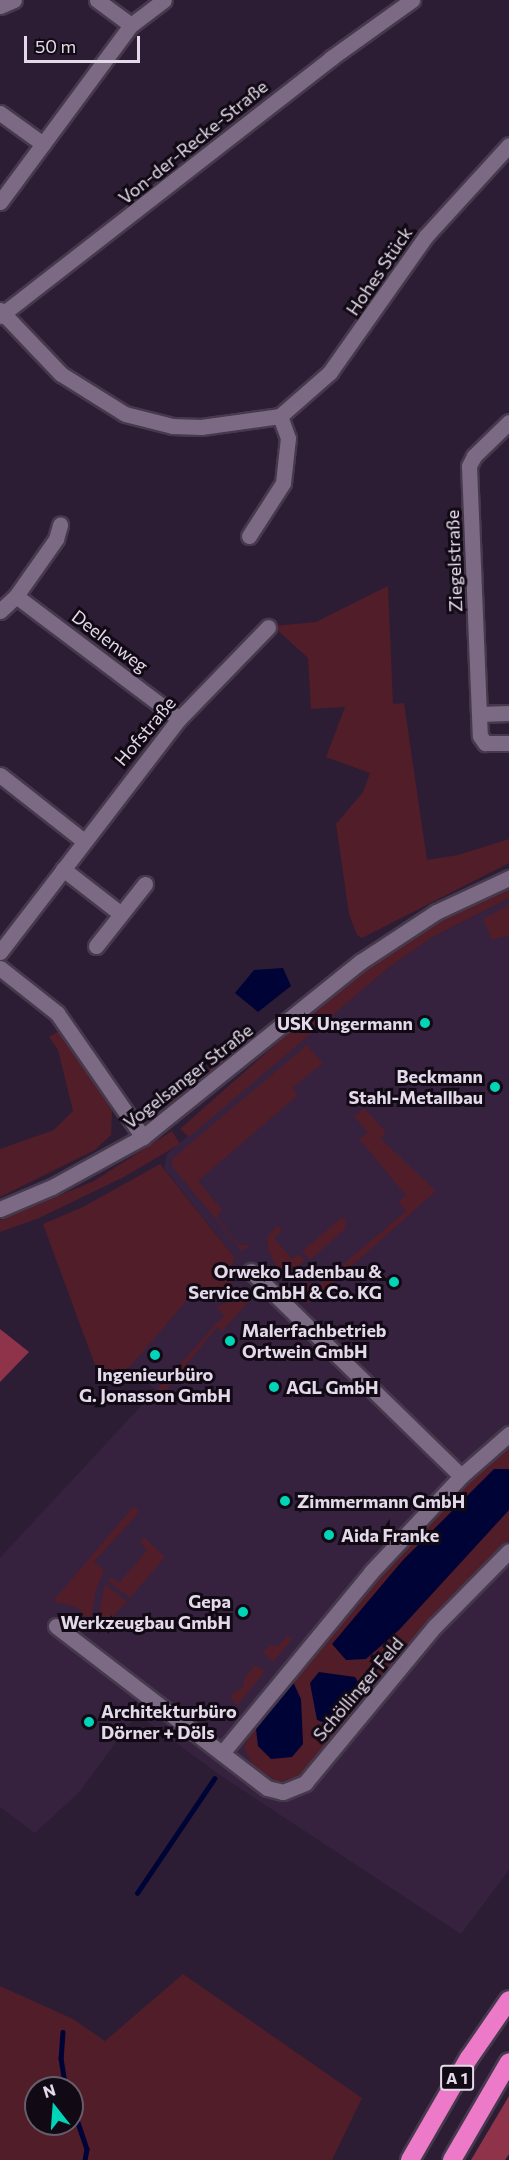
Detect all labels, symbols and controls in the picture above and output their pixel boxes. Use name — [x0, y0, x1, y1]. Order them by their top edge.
scale bar — [27, 24, 142, 62]
text: 50 m — [35, 35, 76, 57]
street label: Von-der-Recke-Straße — [114, 75, 272, 209]
street label: Hohes Stück — [341, 223, 417, 319]
street label: Ziegelstraße — [441, 510, 467, 612]
street label: Deelenweg — [68, 605, 152, 677]
street label: Hofstraße — [110, 692, 180, 770]
place label: USK Ungermann — [277, 1012, 413, 1034]
marker: USK Ungermann — [418, 1016, 432, 1030]
street label: Vogelsanger Straße — [119, 1019, 257, 1133]
place label: Beckmann Stahl-Metallbau — [348, 1066, 483, 1108]
marker: Beckmann Stahl-Metallbau — [488, 1080, 502, 1094]
place label: Orweko Ladenbau & Service GmbH & Co. KG — [188, 1261, 382, 1304]
marker: Orweko Ladenbau & Service GmbH & Co. KG — [387, 1275, 401, 1289]
place label: Malerfachbetrieb Ortwein GmbH — [242, 1320, 387, 1362]
marker: Malerfachbetrieb Ortwein GmbH — [223, 1334, 237, 1348]
marker: Ingenieurbüro G. Jonasson GmbH — [148, 1348, 162, 1362]
place label: Ingenieurbüro G. Jonasson GmbH — [79, 1364, 231, 1406]
place label: AGL GmbH — [286, 1376, 378, 1398]
marker: AGL GmbH — [267, 1380, 281, 1394]
place label: Zimmermann GmbH — [297, 1490, 465, 1512]
marker: Zimmermann GmbH — [278, 1494, 292, 1508]
place label: Aida Franke — [341, 1524, 439, 1546]
marker: Aida Franke — [322, 1528, 336, 1542]
place label: Gepa Werkzeugbau GmbH — [60, 1591, 231, 1634]
marker: Gepa Werkzeugbau GmbH — [236, 1605, 250, 1619]
street label: Schöllinger Feld — [308, 1633, 408, 1745]
place label: Architekturbüro Dörner + Döls — [101, 1701, 237, 1744]
marker: Architekturbüro Dörner + Döls — [82, 1715, 96, 1729]
road number: A 1 — [439, 2065, 475, 2091]
north arrow — [24, 2076, 84, 2136]
text: N — [41, 2079, 58, 2101]

